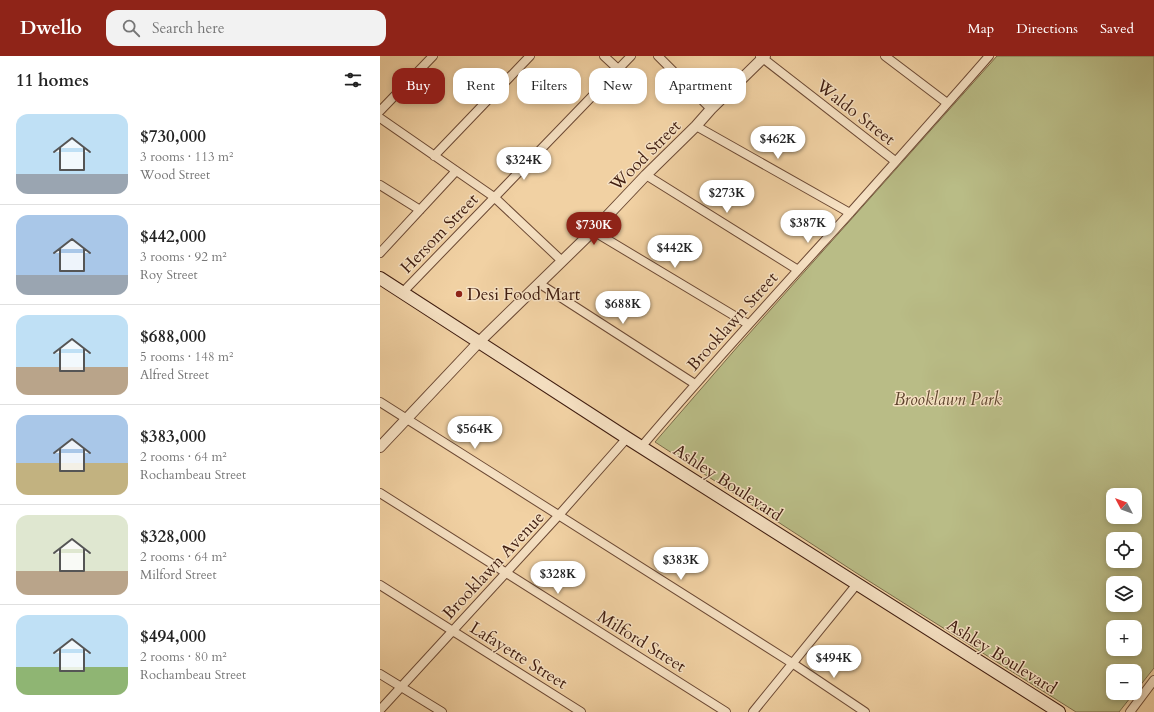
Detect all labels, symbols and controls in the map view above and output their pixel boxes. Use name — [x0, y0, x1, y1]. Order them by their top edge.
search box — [106, 10, 386, 46]
text: Dwello — [20, 15, 82, 41]
icon: search — [120, 17, 142, 39]
text: Search here — [152, 18, 225, 38]
text: Map — [968, 19, 994, 38]
text: Directions — [1016, 19, 1078, 38]
text: Saved — [1100, 19, 1134, 38]
chip: Buy — [392, 68, 445, 104]
chip: Rent — [453, 68, 509, 104]
chip: Filters — [517, 68, 581, 104]
chip: New — [589, 68, 647, 104]
chip: Apartment — [655, 68, 746, 104]
text: 11 homes — [16, 69, 89, 92]
icon: filters — [342, 69, 364, 91]
street label: Waldo Street — [811, 74, 900, 151]
street label: Wood Street — [604, 114, 686, 197]
text: $730,000 — [140, 125, 206, 148]
pin: $462K — [750, 126, 806, 160]
icon: home — [48, 130, 96, 178]
text: $462K — [759, 130, 797, 148]
pin: $324K — [496, 147, 552, 181]
text: 3 rooms · 113 m² — [140, 148, 233, 166]
text: $324K — [505, 151, 543, 169]
text: Wood Street — [140, 166, 210, 184]
pin: $273K — [699, 180, 755, 214]
text: $273K — [708, 184, 746, 202]
street label: Hersom Street — [395, 188, 484, 278]
pin: $387K — [780, 210, 836, 244]
pin: $730K — [566, 212, 622, 246]
text: $387K — [789, 214, 827, 232]
text: $730K — [575, 216, 613, 234]
text: $442,000 — [140, 225, 206, 248]
icon: home — [48, 231, 96, 279]
pin: $442K — [647, 235, 703, 269]
text: $442K — [656, 239, 694, 257]
text: 3 rooms · 92 m² — [140, 248, 227, 266]
text: Roy Street — [140, 266, 198, 284]
street label: Brooklawn Street — [682, 266, 783, 376]
place label: Desi Food Mart — [467, 283, 581, 306]
marker: Desi Food Mart — [454, 289, 464, 299]
pin: $688K — [595, 291, 651, 325]
text: $688K — [604, 295, 642, 313]
text: $688,000 — [140, 325, 206, 348]
icon: home — [48, 331, 96, 379]
text: 5 rooms · 148 m² — [140, 348, 233, 366]
text: Alfred Street — [140, 366, 209, 384]
park label: Brooklawn Park — [894, 388, 1003, 411]
pin: $564K — [447, 416, 503, 450]
text: $564K — [456, 420, 494, 438]
text: $383,000 — [140, 425, 206, 448]
icon: home — [48, 431, 96, 479]
street label: Ashley Boulevard — [669, 438, 787, 526]
text: 2 rooms · 64 m² — [140, 448, 227, 466]
text: Rochambeau Street — [140, 466, 246, 484]
north arrow — [1106, 488, 1142, 524]
map controls — [1106, 488, 1142, 700]
street label: Brooklawn Avenue — [437, 506, 549, 624]
text: $328,000 — [140, 525, 206, 548]
icon: home — [48, 531, 96, 579]
button: locate — [1106, 532, 1142, 568]
pin: $383K — [653, 547, 709, 581]
text: 2 rooms · 64 m² — [140, 548, 227, 566]
text: $383K — [662, 551, 700, 569]
pin: $328K — [530, 561, 586, 595]
text: $328K — [539, 565, 577, 583]
text: Milford Street — [140, 566, 217, 584]
button: layers — [1106, 576, 1142, 612]
street label: Milford Street — [593, 605, 691, 678]
street label: Ashley Boulevard — [942, 613, 1061, 700]
street label: Lafayette Street — [466, 616, 572, 695]
button: + — [1106, 620, 1142, 656]
text: $494,000 — [140, 625, 206, 648]
icon: home — [48, 631, 96, 679]
pin: $494K — [806, 645, 862, 679]
text: 2 rooms · 80 m² — [140, 648, 227, 666]
text: $494K — [815, 649, 853, 667]
button: − — [1106, 664, 1142, 700]
text: Rochambeau Street — [140, 666, 246, 684]

